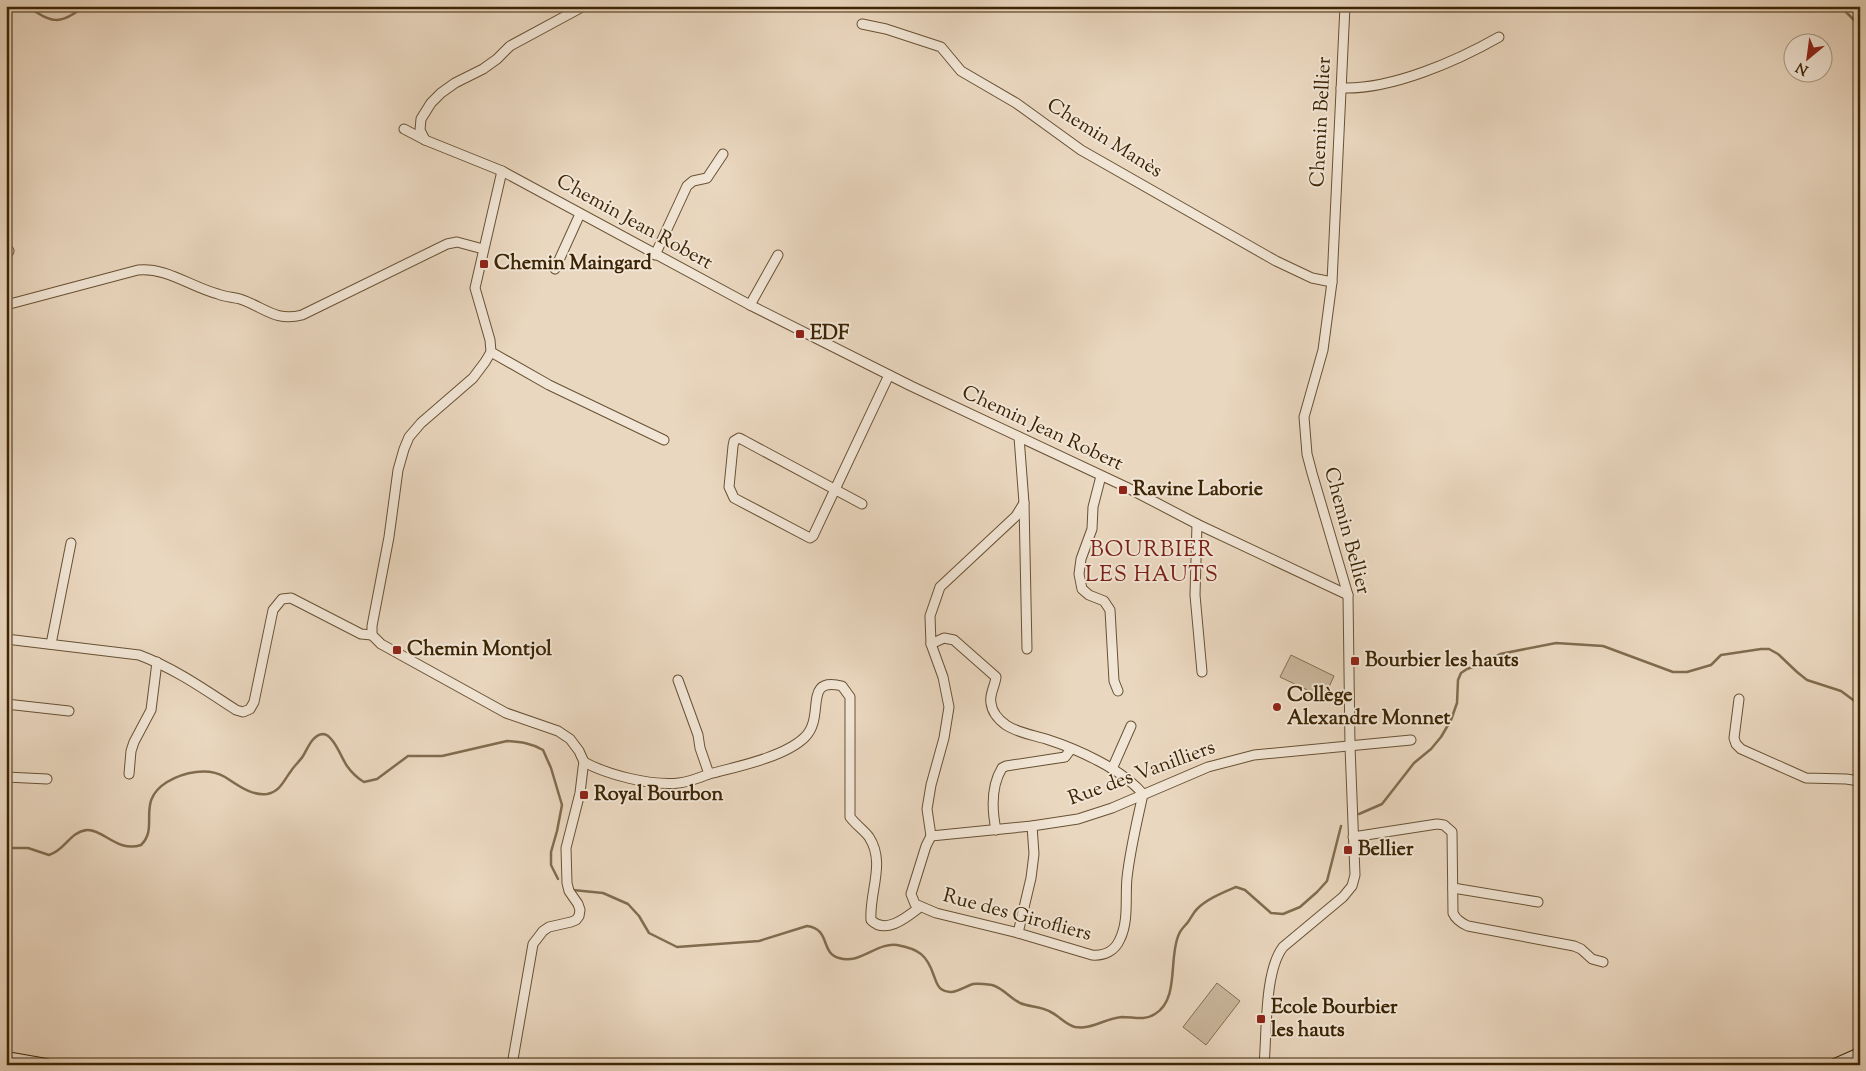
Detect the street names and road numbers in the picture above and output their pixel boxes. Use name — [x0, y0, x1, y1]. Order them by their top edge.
street label: Chemin Bellier — [1304, 55, 1340, 188]
street label: Chemin Manès — [1040, 92, 1168, 186]
street label: Chemin Jean Robert — [551, 168, 718, 278]
street label: Chemin Jean Robert — [957, 379, 1128, 479]
street label: Chemin Bellier — [1315, 464, 1377, 598]
street label: Rue des Vanilliers — [1064, 734, 1220, 814]
street label: Rue des Girofliers — [939, 882, 1095, 950]

